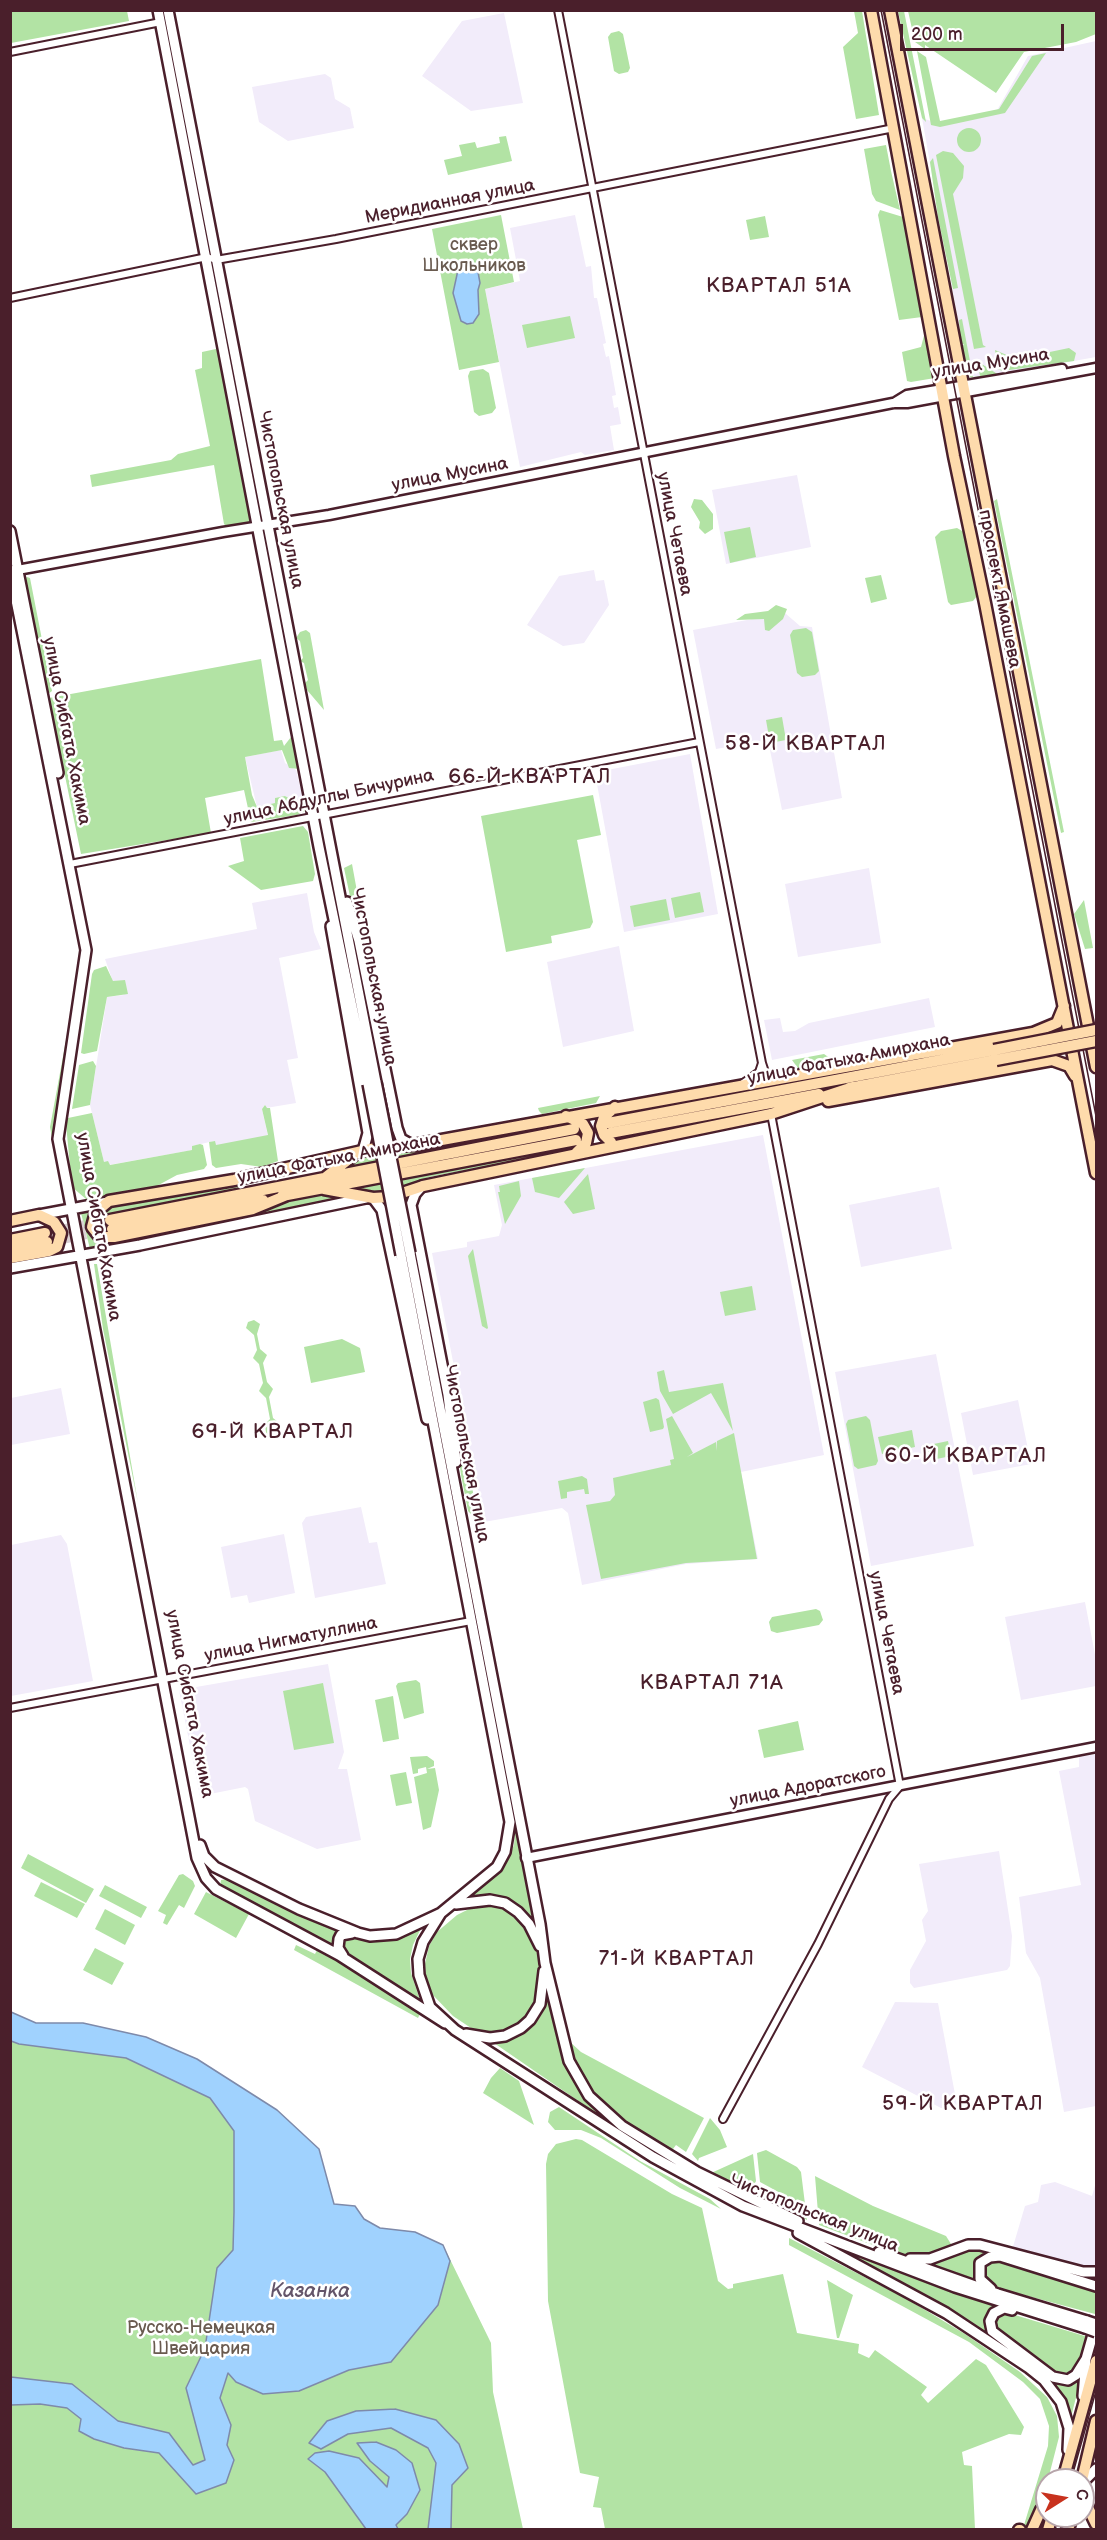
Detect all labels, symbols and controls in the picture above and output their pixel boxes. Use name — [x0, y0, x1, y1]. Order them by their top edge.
scale bar — [903, 12, 1066, 50]
text: 200 m — [911, 24, 963, 45]
street label: Меридианная улица — [363, 175, 537, 229]
park label: сквер Школьников — [422, 234, 526, 276]
district label: КВАРТАЛ 51А — [706, 274, 852, 300]
street label: улица Мусина — [931, 344, 1051, 384]
street label: Чистопольская улица — [252, 409, 308, 591]
street label: улица Мусина — [390, 453, 510, 497]
street label: улица Четаева — [651, 470, 697, 598]
street label: проспект Ямашева — [973, 508, 1025, 670]
street label: улица Сибгата Хакима — [37, 635, 95, 827]
district label: 58-Й КВАРТАЛ — [725, 732, 887, 758]
street label: улица Абдуллы Бичурина — [222, 765, 436, 831]
district label: 66-Й КВАРТАЛ — [448, 765, 612, 791]
street label: Чистопольская улица — [345, 886, 401, 1068]
street label: улица Фатыха Амирхана — [746, 1030, 952, 1090]
street label: улица Фатыха Амирхана — [236, 1129, 442, 1189]
street label: улица Сибгата Хакима — [71, 1131, 125, 1323]
street label: Чистопольская улица — [438, 1363, 494, 1545]
district label: 69-Й КВАРТАЛ — [191, 1420, 355, 1446]
district label: 60-Й КВАРТАЛ — [884, 1444, 1048, 1470]
street label: улица Четаева — [863, 1569, 909, 1697]
street label: улица Сибгата Хакима — [160, 1608, 218, 1800]
street label: улица Нигматуллина — [203, 1613, 379, 1667]
district label: КВАРТАЛ 71А — [640, 1671, 784, 1697]
street label: улица Адоратского — [728, 1761, 888, 1813]
district label: 71-Й КВАРТАЛ — [599, 1947, 755, 1973]
district label: 59-Й КВАРТАЛ — [882, 2092, 1044, 2118]
street label: Чистопольская улица — [726, 2170, 902, 2258]
water label: Казанка — [270, 2280, 350, 2304]
park label: Русско-Немецкая Швейцария — [127, 2317, 275, 2360]
north arrow — [1035, 2468, 1095, 2528]
text: С — [1071, 2488, 1092, 2502]

